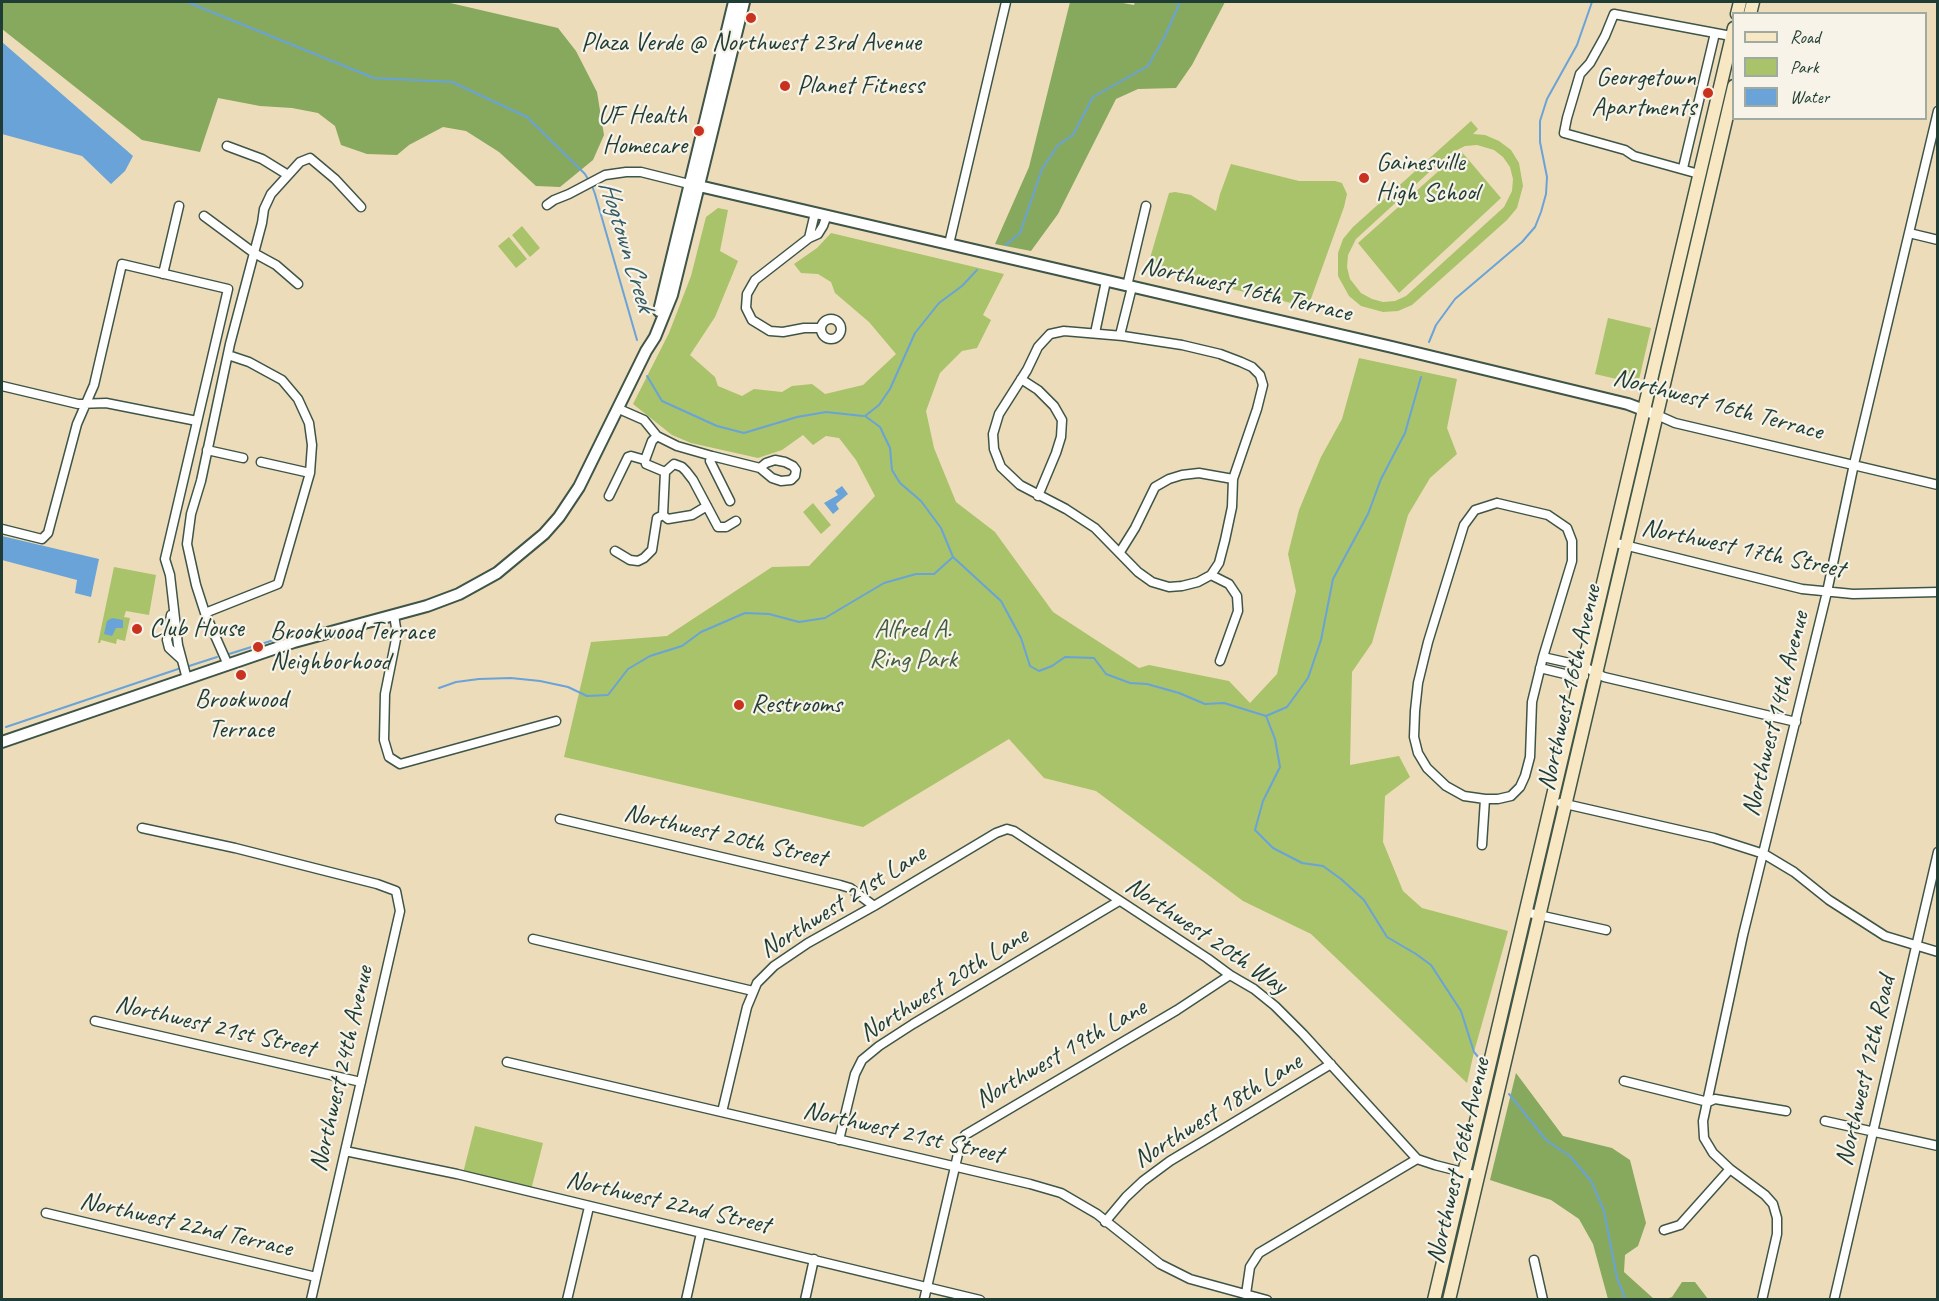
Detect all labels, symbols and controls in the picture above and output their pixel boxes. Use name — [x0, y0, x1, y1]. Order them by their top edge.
marker: Plaza Verde @ Northwest 23rd Avenue — [744, 11, 758, 25]
legend — [1732, 12, 1927, 120]
text: Road — [1790, 26, 1820, 48]
place label: Plaza Verde @ Northwest 23rd Avenue — [581, 27, 921, 59]
text: Park — [1790, 56, 1819, 78]
place label: Georgetown Apartments — [1592, 62, 1696, 124]
place label: Planet Fitness — [797, 70, 924, 102]
marker: Planet Fitness — [778, 79, 792, 93]
marker: Georgetown Apartments — [1701, 86, 1715, 100]
text: Water — [1790, 86, 1829, 108]
place label: UF Health Homecare — [598, 100, 687, 162]
marker: UF Health Homecare — [692, 124, 706, 138]
place label: Gainesville High School — [1376, 147, 1479, 208]
marker: Gainesville High School — [1357, 171, 1371, 185]
water label: Hogtown Creek — [591, 177, 661, 315]
street label: Northwest 16th Terrace — [1137, 251, 1355, 329]
street label: Northwest 16th Terrace — [1610, 362, 1826, 448]
street label: Northwest 17th Street — [1639, 512, 1847, 586]
street label: Northwest 16th Avenue — [1531, 582, 1609, 794]
street label: Northwest 14th Avenue — [1735, 608, 1817, 820]
place label: Club House — [149, 613, 244, 645]
park label: Alfred A. Ring Park — [869, 614, 957, 676]
place label: Brookwood Terrace Neighborhood — [270, 616, 434, 678]
marker: Club House — [130, 622, 144, 636]
marker: Brookwood Terrace Neighborhood — [251, 640, 265, 654]
marker: Brookwood Terrace — [234, 668, 248, 682]
place label: Brookwood Terrace — [195, 684, 287, 746]
place label: Restrooms — [751, 689, 842, 721]
marker: Restrooms — [732, 698, 746, 712]
street label: Northwest 20th Street — [621, 798, 829, 874]
street label: Northwest 21st Lane — [754, 838, 932, 966]
street label: Northwest 20th Way — [1119, 870, 1293, 1002]
street label: Northwest 20th Lane — [854, 921, 1034, 1049]
street label: Northwest 24th Avenue — [303, 963, 381, 1175]
street label: Northwest 12th Road — [1829, 973, 1903, 1169]
street label: Northwest 21st Street — [112, 989, 318, 1065]
street label: Northwest 19th Lane — [970, 992, 1152, 1116]
street label: Northwest 18th Lane — [1128, 1047, 1308, 1175]
street label: Northwest 16th Avenue — [1420, 1055, 1498, 1267]
street label: Northwest 21st Street — [800, 1095, 1006, 1171]
street label: Northwest 22nd Street — [563, 1164, 773, 1242]
street label: Northwest 22nd Terrace — [77, 1185, 295, 1265]

